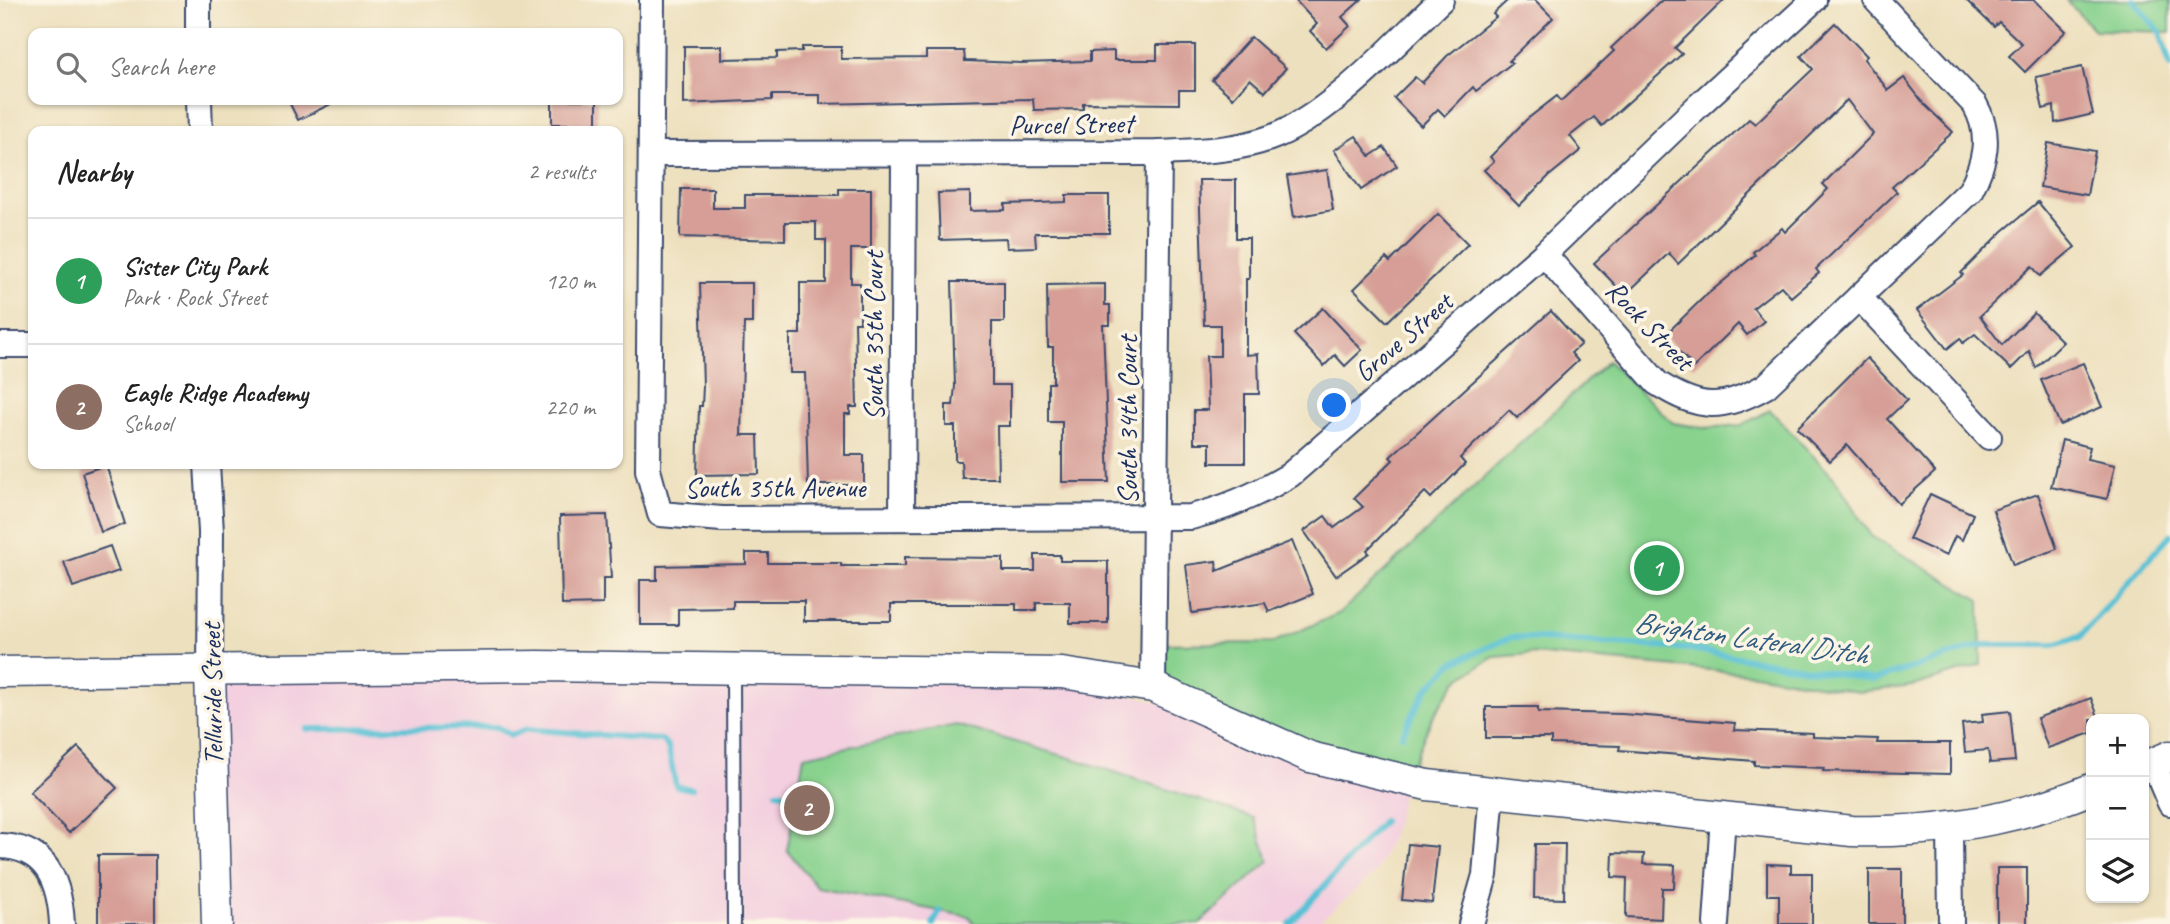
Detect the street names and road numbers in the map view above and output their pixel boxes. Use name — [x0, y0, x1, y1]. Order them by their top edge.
street label: Purcel Street — [1009, 105, 1137, 143]
street label: South 35th Court — [856, 249, 891, 421]
street label: Rock Street — [1599, 273, 1703, 379]
street label: Grove Street — [1347, 283, 1462, 389]
street label: South 34th Court — [1110, 333, 1145, 505]
street label: South 35th Avenue — [685, 470, 867, 505]
street label: Telluride Street — [193, 620, 231, 765]

